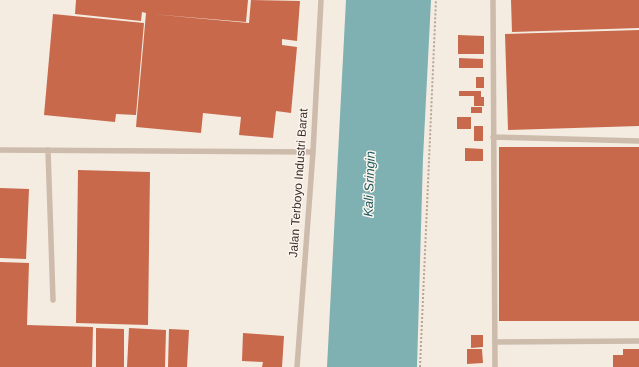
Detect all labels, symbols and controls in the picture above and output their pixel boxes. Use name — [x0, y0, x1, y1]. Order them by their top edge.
street label: Jalan Terboyo Industri Barat — [287, 108, 311, 258]
water label: Kali Sringin — [361, 151, 379, 217]

